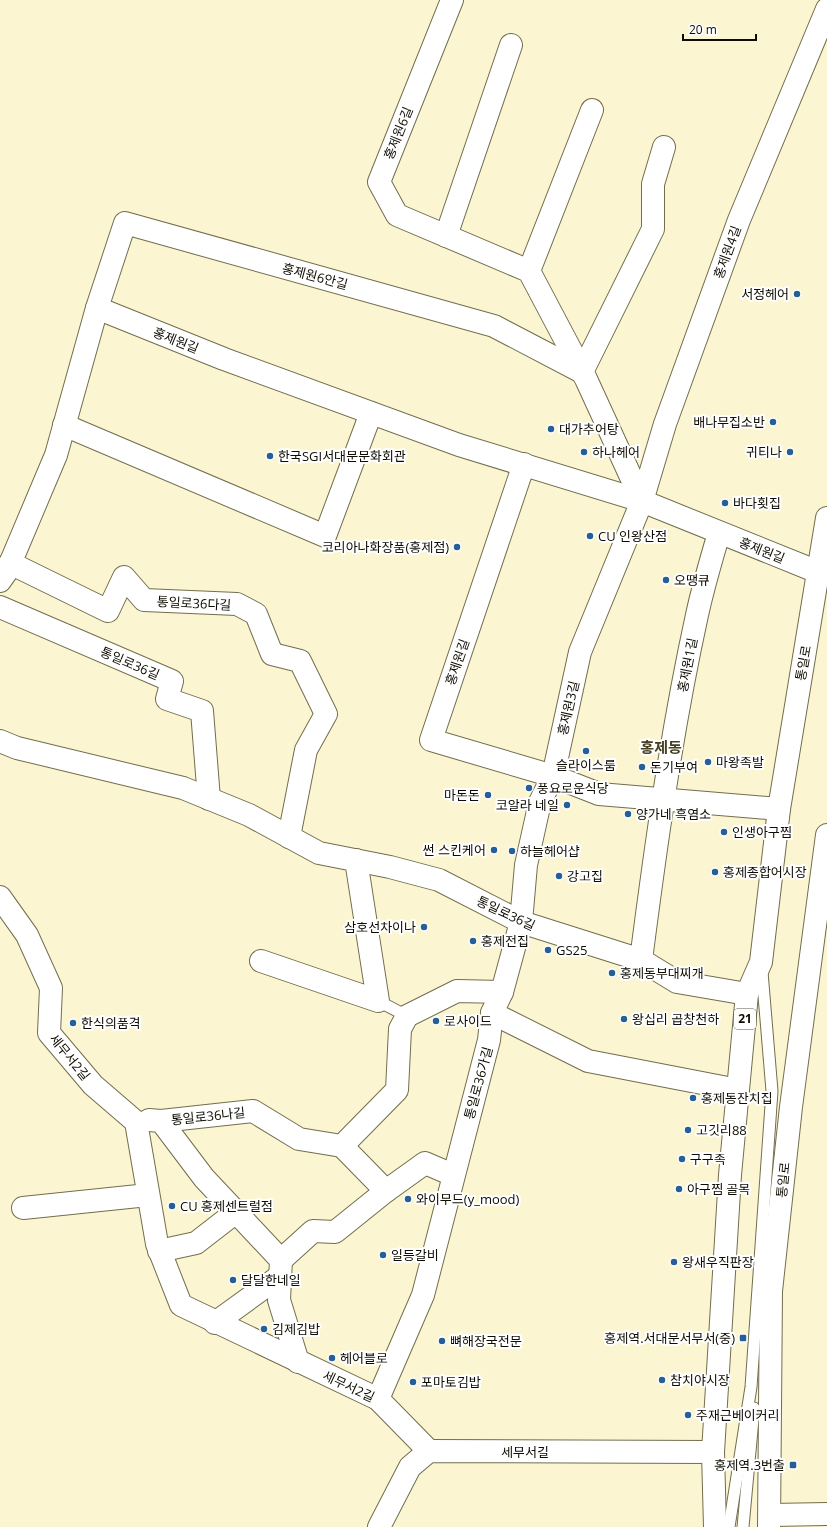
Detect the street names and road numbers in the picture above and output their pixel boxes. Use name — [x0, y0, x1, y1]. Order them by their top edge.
street label: 홍제원6길 — [379, 104, 417, 162]
street label: 홍제원4길 — [709, 223, 745, 281]
street label: 홍제원6안길 — [280, 259, 350, 293]
street label: 홍제원길 — [150, 323, 202, 357]
street label: 홍제원길 — [736, 533, 788, 567]
street label: 통일로36다길 — [156, 592, 232, 614]
street label: 홍제원길 — [441, 636, 473, 688]
street label: 홍제원1길 — [673, 636, 701, 694]
street label: 통일로36길 — [98, 642, 162, 684]
street label: 통일로 — [791, 644, 815, 682]
street label: 홍제원3길 — [553, 679, 583, 737]
street label: 통일로36길 — [474, 892, 538, 934]
road number: 21 — [734, 1009, 756, 1029]
street label: 세무서2길 — [46, 1030, 94, 1084]
street label: 통일로36가길 — [460, 1045, 496, 1121]
street label: 통일로36나길 — [170, 1103, 246, 1129]
street label: 통일로 — [772, 1161, 794, 1199]
street label: 세무서2길 — [320, 1366, 378, 1406]
street label: 세무서길 — [501, 1443, 549, 1461]

